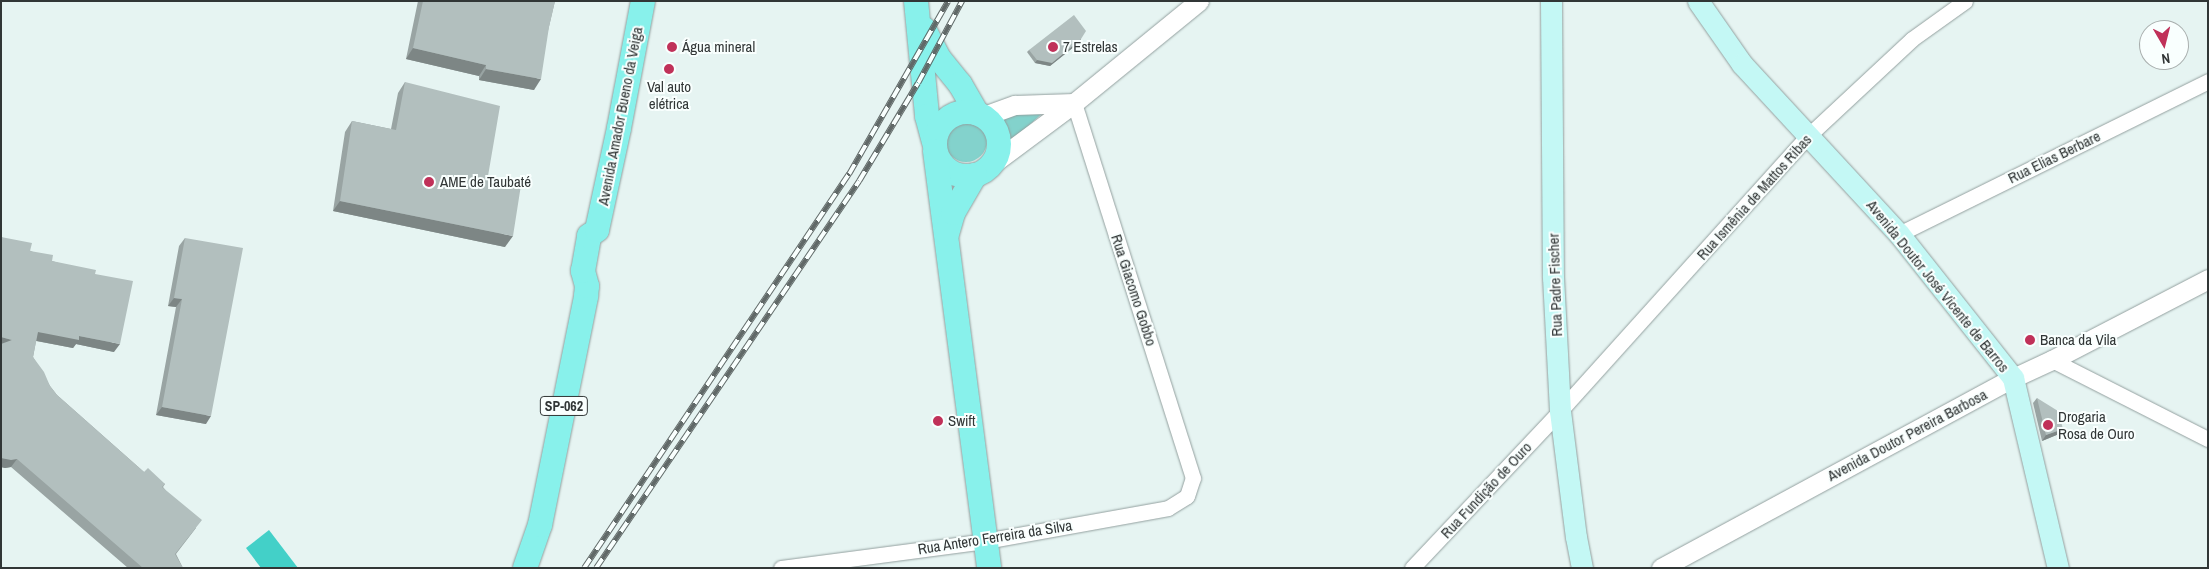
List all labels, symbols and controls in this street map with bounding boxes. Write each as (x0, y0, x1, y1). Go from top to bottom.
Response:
north arrow (2139, 20, 2189, 70)
street label: Avenida Amador Bueno da Veiga (594, 25, 646, 207)
place label: Água mineral (682, 38, 755, 56)
place label: 7 Estrelas (1063, 38, 1118, 56)
marker: Água mineral (666, 41, 678, 53)
marker: 7 Estrelas (1047, 41, 1059, 53)
text: N (2161, 49, 2171, 68)
marker: Val auto elétrica (663, 63, 675, 75)
place label: Val auto elétrica (647, 77, 691, 112)
street label: Rua Elias Berbare (2005, 127, 2103, 187)
street label: Rua Ismênia de Mattos Ribas (1693, 131, 1815, 263)
place label: AME de Taubaté (440, 173, 531, 191)
marker: AME de Taubaté (422, 175, 436, 189)
street label: Avenida Doutor José Vicente de Barros (1863, 196, 2013, 376)
street label: Rua Giacomo Gobbo (1107, 232, 1161, 348)
street label: Rua Padre Fischer (1544, 233, 1566, 337)
place label: Banca da Vila (2040, 331, 2116, 349)
marker: Banca da Vila (2024, 334, 2036, 346)
street label: Avenida Doutor Pereira Barbosa (1824, 385, 1990, 485)
road number: SP-062 (539, 394, 589, 418)
place label: Drogaria Rosa de Ouro (2058, 407, 2135, 442)
place label: Swift (948, 412, 975, 430)
marker: Swift (932, 415, 944, 427)
marker: Drogaria Rosa de Ouro (2042, 419, 2054, 431)
street label: Rua Fundição de Ouro (1437, 438, 1535, 542)
street label: Rua Antero Ferreira da Silva (916, 516, 1074, 558)

